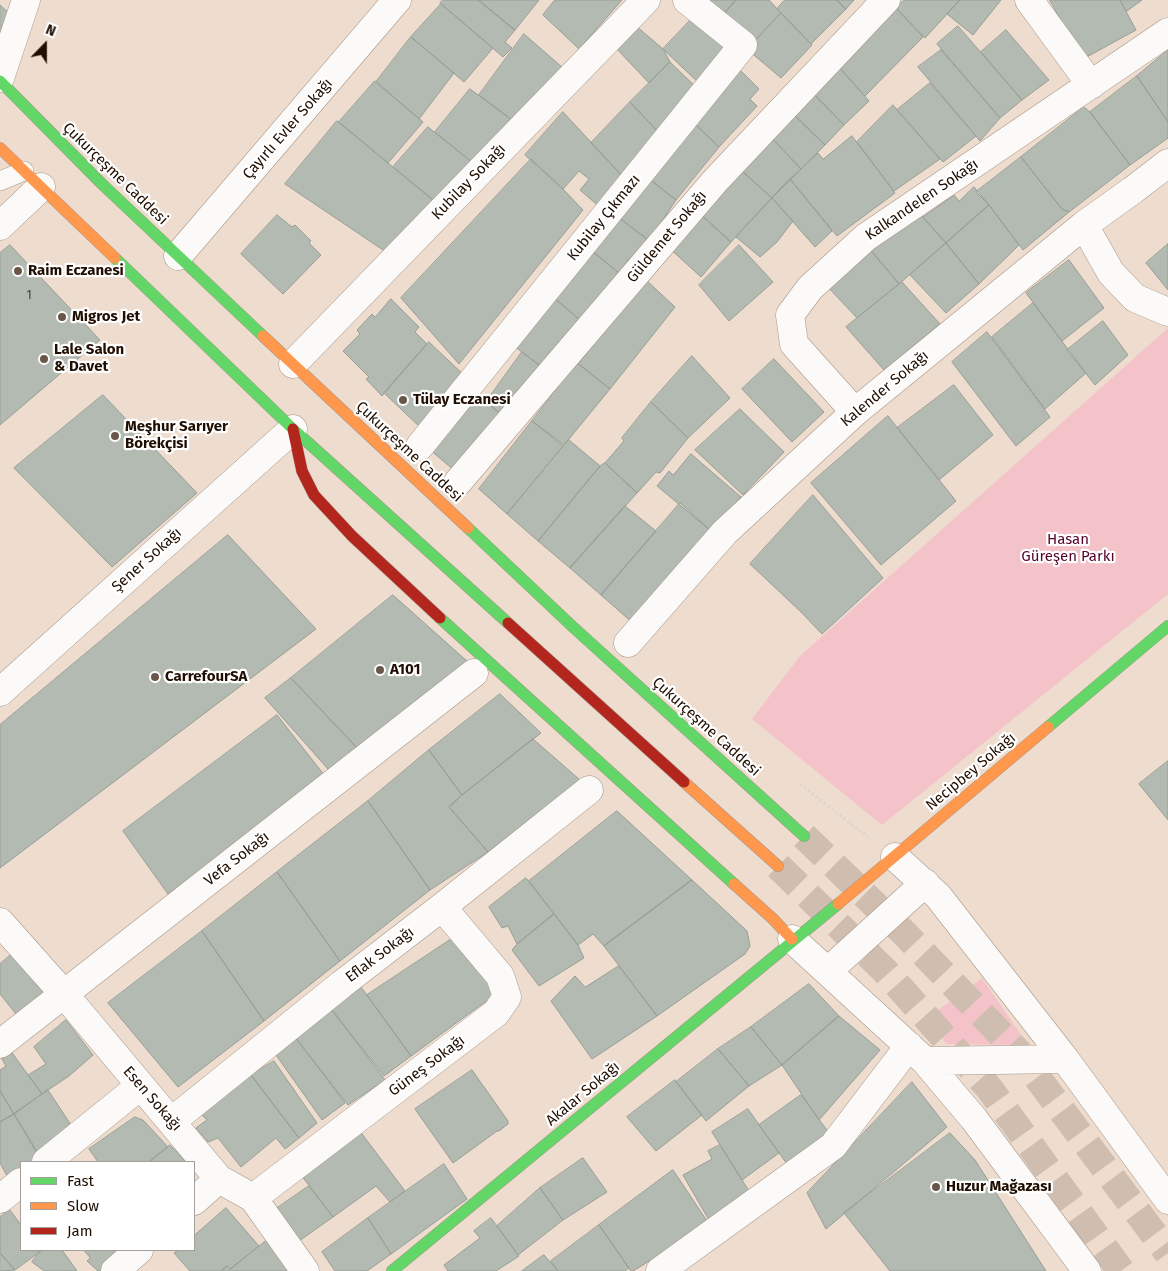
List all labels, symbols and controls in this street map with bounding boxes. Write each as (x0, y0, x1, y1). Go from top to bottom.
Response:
north arrow (20, 20, 70, 70)
text: N (43, 21, 58, 40)
street label: Çayırlı Evler Sokağı (239, 75, 337, 183)
street label: Çukurçeşme Caddesi (59, 119, 171, 229)
street label: Kubilay Sokağı (428, 140, 510, 224)
street label: Kalkandelen Sokağı (862, 156, 982, 244)
street label: Kubilay Çıkmazı (564, 171, 644, 265)
street label: Güldemet Sokağı (623, 187, 711, 287)
place label: Raim Eczanesi (28, 262, 124, 280)
marker: Raim Eczanesi (12, 265, 24, 277)
house number: 1 (26, 289, 32, 303)
place label: Migros Jet (72, 308, 140, 326)
marker: Migros Jet (56, 311, 68, 323)
place label: Lale Salon & Davet (54, 341, 124, 376)
street label: Kalender Sokağı (837, 347, 933, 431)
marker: Lale Salon & Davet (38, 353, 50, 365)
place label: Tülay Eczanesi (413, 391, 511, 409)
marker: Tülay Eczanesi (397, 394, 409, 406)
street label: Çukurçeşme Caddesi (352, 398, 466, 506)
place label: Meşhur Sarıyer Börekçisi (125, 418, 228, 453)
marker: Meşhur Sarıyer Börekçisi (109, 430, 121, 442)
street label: Şener Sokağı (108, 524, 186, 596)
park label: Hasan Güreşen Parkı (1021, 531, 1115, 566)
place label: A101 (390, 661, 420, 679)
marker: A101 (374, 664, 386, 676)
place label: CarrefourSA (165, 668, 247, 686)
marker: CarrefourSA (149, 671, 161, 683)
street label: Çukurçeşme Caddesi (648, 674, 764, 780)
street label: Necipbey Sokağı (922, 729, 1020, 815)
street label: Vefa Sokağı (201, 828, 273, 890)
street label: Eflak Sokağı (342, 924, 418, 986)
street label: Güneş Sokağı (385, 1032, 469, 1100)
street label: Akalar Sokağı (542, 1058, 624, 1130)
street label: Esen Sokağı (119, 1063, 185, 1135)
legend (20, 1161, 195, 1251)
text: Fast (67, 1172, 94, 1190)
place label: Huzur Mağazası (946, 1178, 1052, 1196)
marker: Huzur Mağazası (930, 1181, 942, 1193)
text: Slow (67, 1197, 99, 1215)
text: Jam (67, 1222, 93, 1240)

